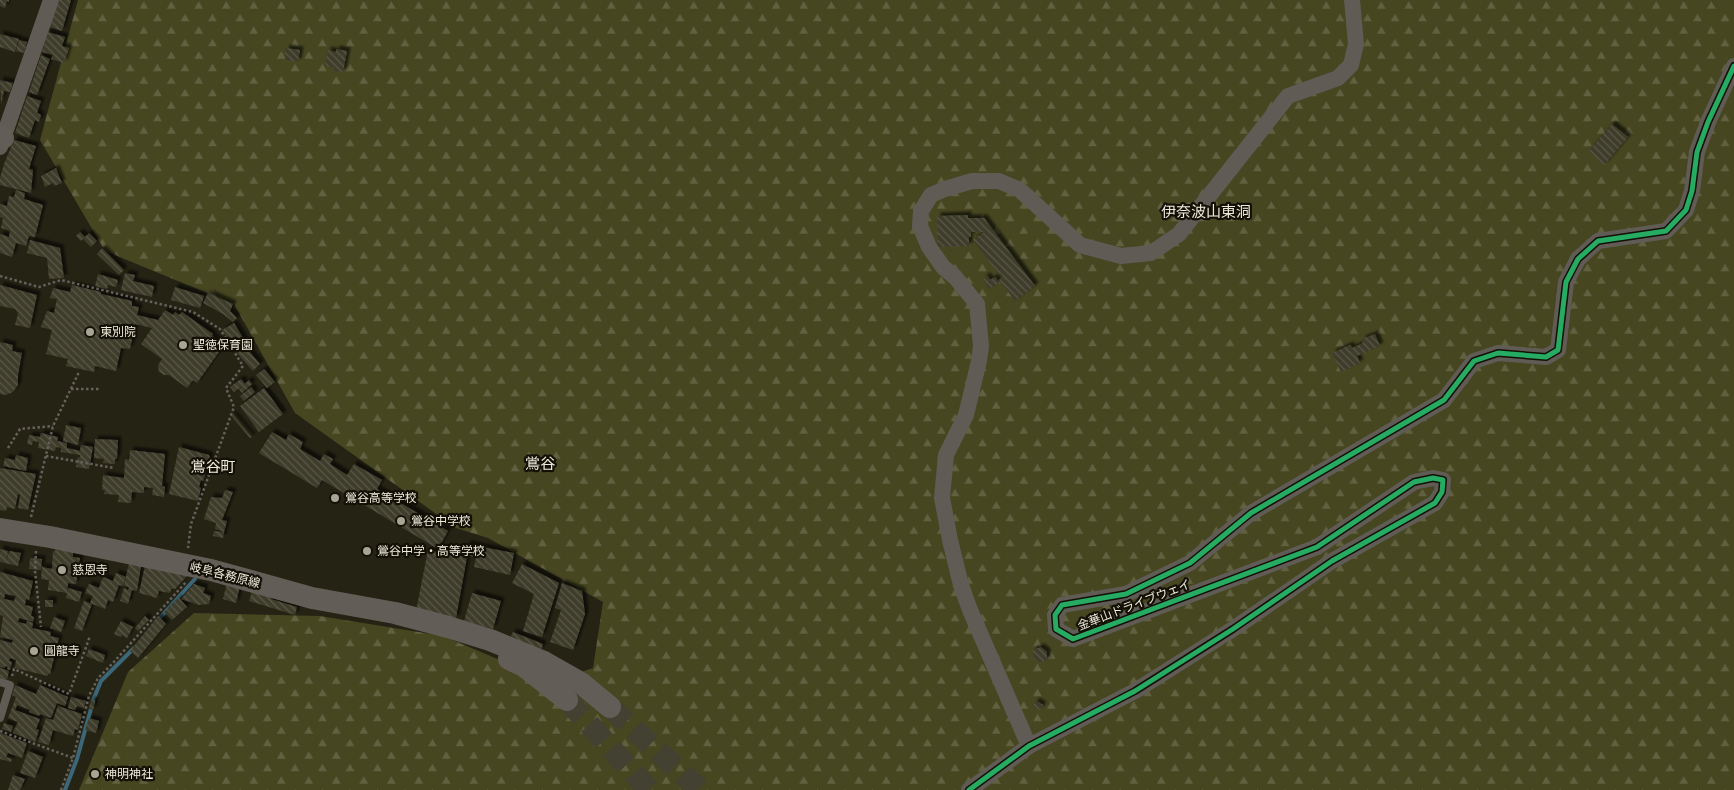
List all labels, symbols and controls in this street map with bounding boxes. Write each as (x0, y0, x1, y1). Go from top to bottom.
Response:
district label: 伊奈波山東洞 (1161, 203, 1251, 221)
place label: 東別院 (100, 325, 136, 339)
marker: 東別院 (84, 326, 96, 338)
place label: 聖徳保育園 (193, 338, 253, 352)
marker: 聖徳保育園 (177, 339, 189, 351)
district label: 鴬谷 (525, 455, 555, 473)
district label: 鴬谷町 (190, 458, 236, 476)
place label: 鶯谷高等学校 (345, 491, 417, 505)
marker: 鶯谷高等学校 (329, 492, 341, 504)
place label: 鶯谷中学校 (411, 514, 471, 528)
marker: 鶯谷中学校 (395, 515, 407, 527)
place label: 鶯谷中学・高等学校 (377, 544, 485, 558)
marker: 鶯谷中学・高等学校 (361, 545, 373, 557)
street label: 岐阜各務原線 (188, 559, 262, 591)
place label: 慈恩寺 (72, 563, 108, 577)
marker: 慈恩寺 (56, 564, 68, 576)
street label: 金華山ドライブウェイ (1075, 577, 1193, 633)
place label: 圓龍寺 (44, 644, 80, 658)
marker: 圓龍寺 (28, 645, 40, 657)
place label: 神明神社 (105, 767, 153, 781)
marker: 神明神社 (89, 768, 101, 780)

